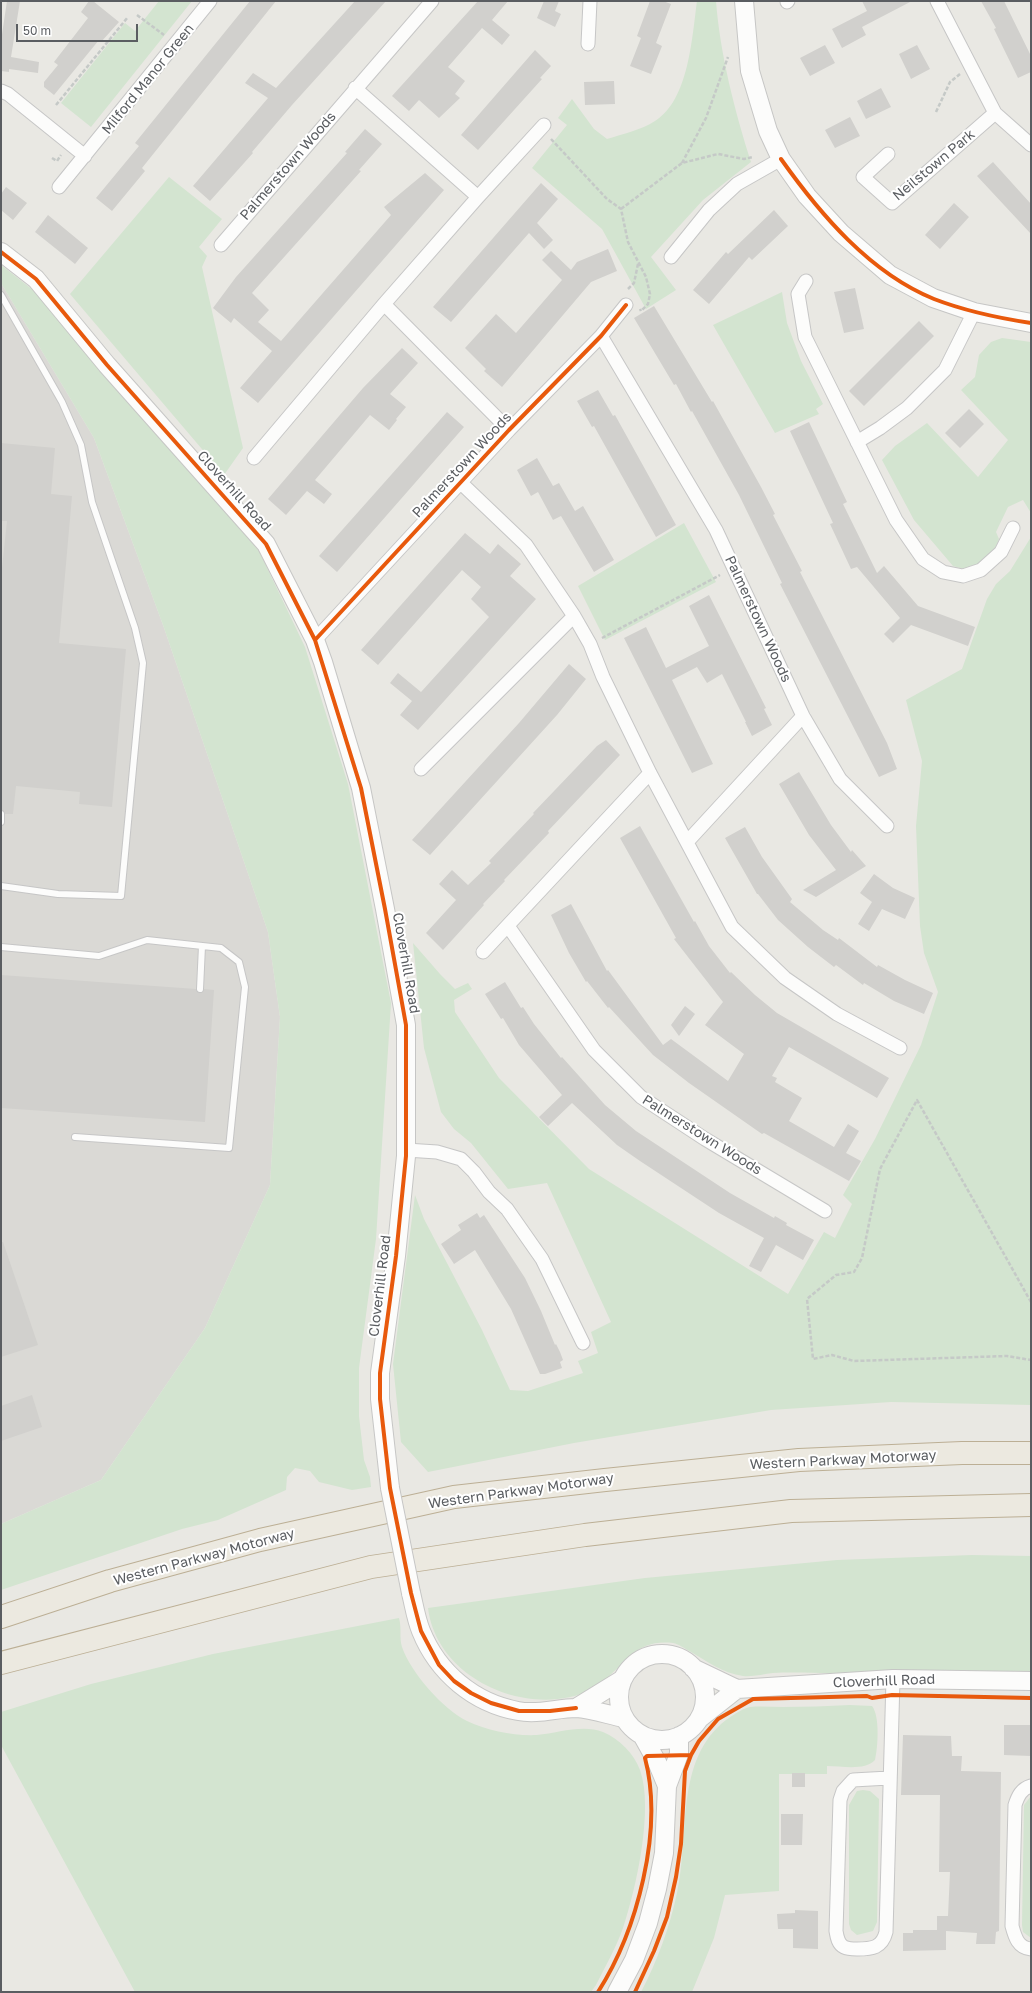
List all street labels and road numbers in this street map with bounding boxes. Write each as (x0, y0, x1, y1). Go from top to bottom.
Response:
street label: Milford Manor Green (98, 21, 198, 137)
street label: Palmerstown Woods (236, 108, 340, 224)
street label: Neilstown Park (890, 126, 978, 204)
street label: Palmerstown Woods (409, 409, 515, 521)
street label: Cloverhill Road (194, 447, 274, 535)
street label: Palmerstown Woods (721, 553, 795, 685)
street label: Cloverhill Road (389, 911, 423, 1015)
street label: Palmerstown Woods (639, 1091, 765, 1179)
street label: Cloverhill Road (365, 1234, 395, 1338)
street label: Western Parkway Motorway (749, 1447, 937, 1473)
street label: Western Parkway Motorway (427, 1470, 615, 1512)
street label: Western Parkway Motorway (112, 1525, 296, 1589)
street label: Cloverhill Road (833, 1671, 935, 1691)

